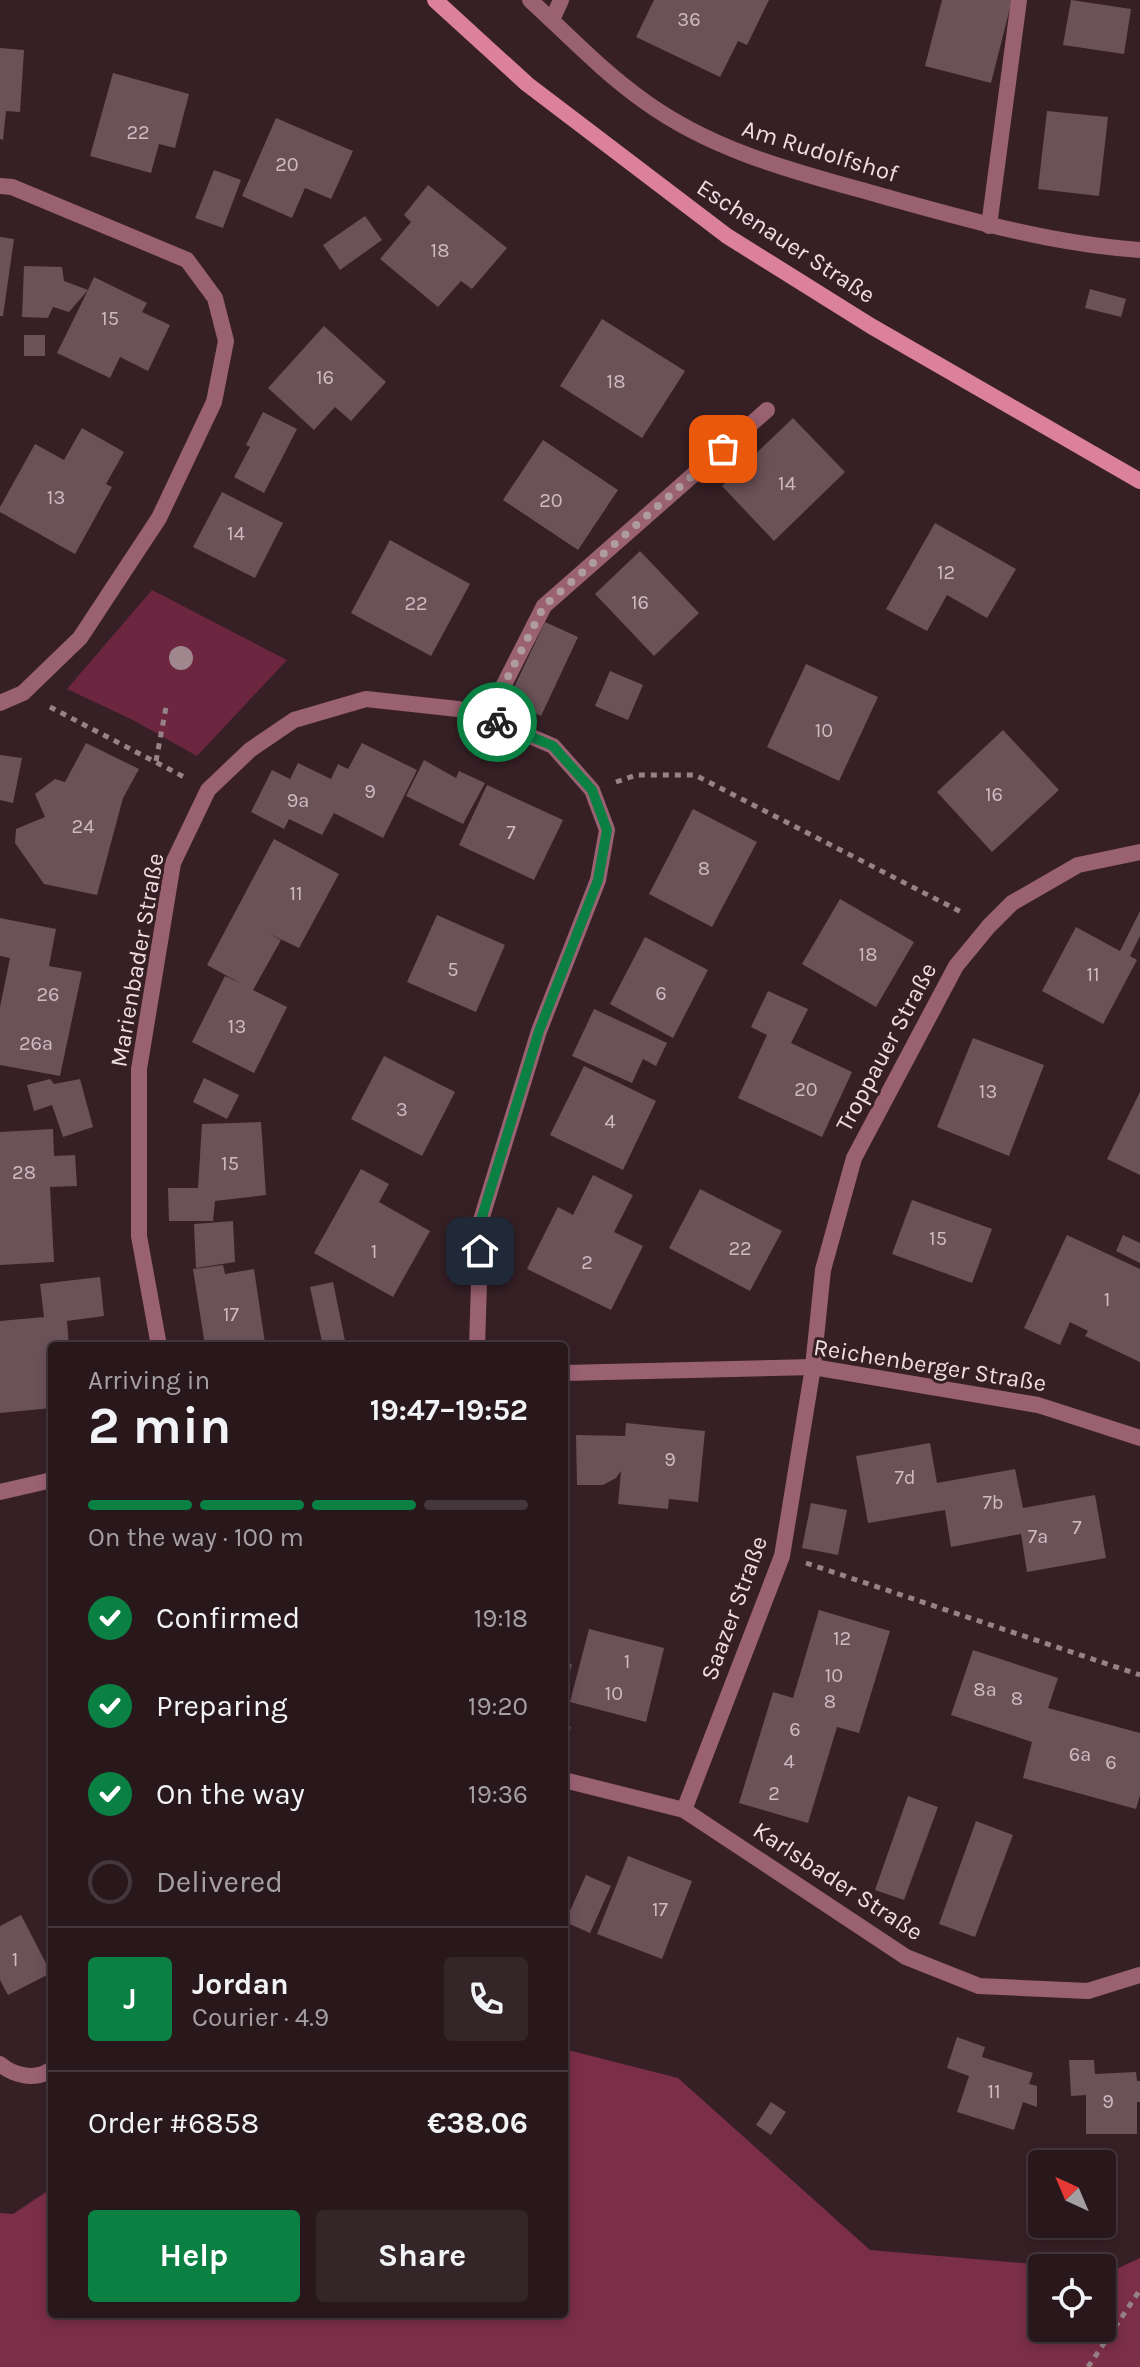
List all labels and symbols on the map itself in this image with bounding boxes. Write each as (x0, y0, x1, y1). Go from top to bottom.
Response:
house number: 36 (677, 8, 701, 31)
street label: Am Rudolfshof (739, 114, 902, 188)
house number: 22 (126, 121, 150, 144)
house number: 20 (275, 153, 299, 176)
street label: Eschenauer Straße (692, 173, 880, 309)
house number: 18 (431, 239, 449, 262)
house number: 15 (101, 307, 119, 330)
house number: 16 (316, 366, 334, 389)
house number: 18 (607, 370, 625, 393)
pin (689, 415, 757, 483)
house number: 14 (778, 472, 796, 495)
house number: 13 (47, 486, 65, 509)
house number: 20 (539, 489, 563, 512)
house number: 14 (227, 522, 245, 545)
house number: 12 (937, 561, 955, 584)
house number: 16 (631, 591, 649, 614)
house number: 22 (404, 592, 428, 615)
courier (457, 682, 537, 762)
house number: 10 (815, 719, 833, 742)
house number: 9 (364, 780, 376, 803)
house number: 16 (985, 783, 1003, 806)
house number: 9a (287, 789, 309, 812)
house number: 24 (72, 815, 94, 838)
house number: 7 (506, 821, 516, 844)
street label: Marienbader Straße (104, 851, 170, 1069)
house number: 8 (698, 857, 710, 880)
house number: 11 (289, 882, 303, 905)
house number: 18 (859, 943, 877, 966)
house number: 5 (447, 958, 459, 981)
street label: Troppauer Straße (830, 958, 942, 1136)
house number: 11 (1086, 963, 1100, 986)
house number: 6 (655, 982, 667, 1005)
house number: 26 (36, 983, 60, 1006)
house number: 13 (228, 1015, 246, 1038)
house number: 26a (19, 1032, 53, 1055)
house number: 20 (794, 1078, 818, 1101)
house number: 13 (979, 1080, 997, 1103)
house number: 3 (396, 1098, 408, 1121)
house number: 4 (604, 1110, 616, 1133)
house number: 15 (221, 1152, 239, 1175)
house number: 28 (12, 1161, 36, 1184)
pin (446, 1217, 514, 1285)
house number: 15 (929, 1227, 947, 1250)
house number: 22 (728, 1237, 752, 1260)
house number: 1 (371, 1240, 377, 1263)
house number: 2 (581, 1251, 593, 1274)
house number: 1 (1104, 1288, 1110, 1311)
house number: 17 (223, 1303, 240, 1326)
street label: Reichenberger Straße (812, 1333, 1048, 1397)
house number: 9 (664, 1448, 676, 1471)
house number: 7d (894, 1466, 916, 1489)
house number: 7b (982, 1491, 1004, 1514)
house number: 7 (1072, 1516, 1082, 1539)
house number: 7a (1028, 1525, 1048, 1548)
street label: Saazer Straße (695, 1532, 773, 1684)
house number: 12 (833, 1627, 851, 1650)
house number: 1 (624, 1650, 630, 1673)
house number: 10 (825, 1664, 843, 1687)
house number: 8a (973, 1678, 997, 1701)
house number: 10 (605, 1682, 623, 1705)
house number: 8 (1011, 1687, 1023, 1710)
house number: 8 (824, 1690, 836, 1713)
house number: 6 (789, 1718, 801, 1741)
house number: 6a (1069, 1743, 1091, 1766)
house number: 4 (783, 1750, 795, 1773)
house number: 6 (1105, 1751, 1117, 1774)
house number: 2 (768, 1782, 780, 1805)
street label: Karlsbader Straße (748, 1816, 928, 1946)
house number: 17 (652, 1898, 669, 1921)
house number: 1 (12, 1948, 18, 1971)
house number: 11 (987, 2080, 1001, 2103)
house number: 9 (1102, 2090, 1114, 2113)
north arrow (1028, 2150, 1116, 2238)

